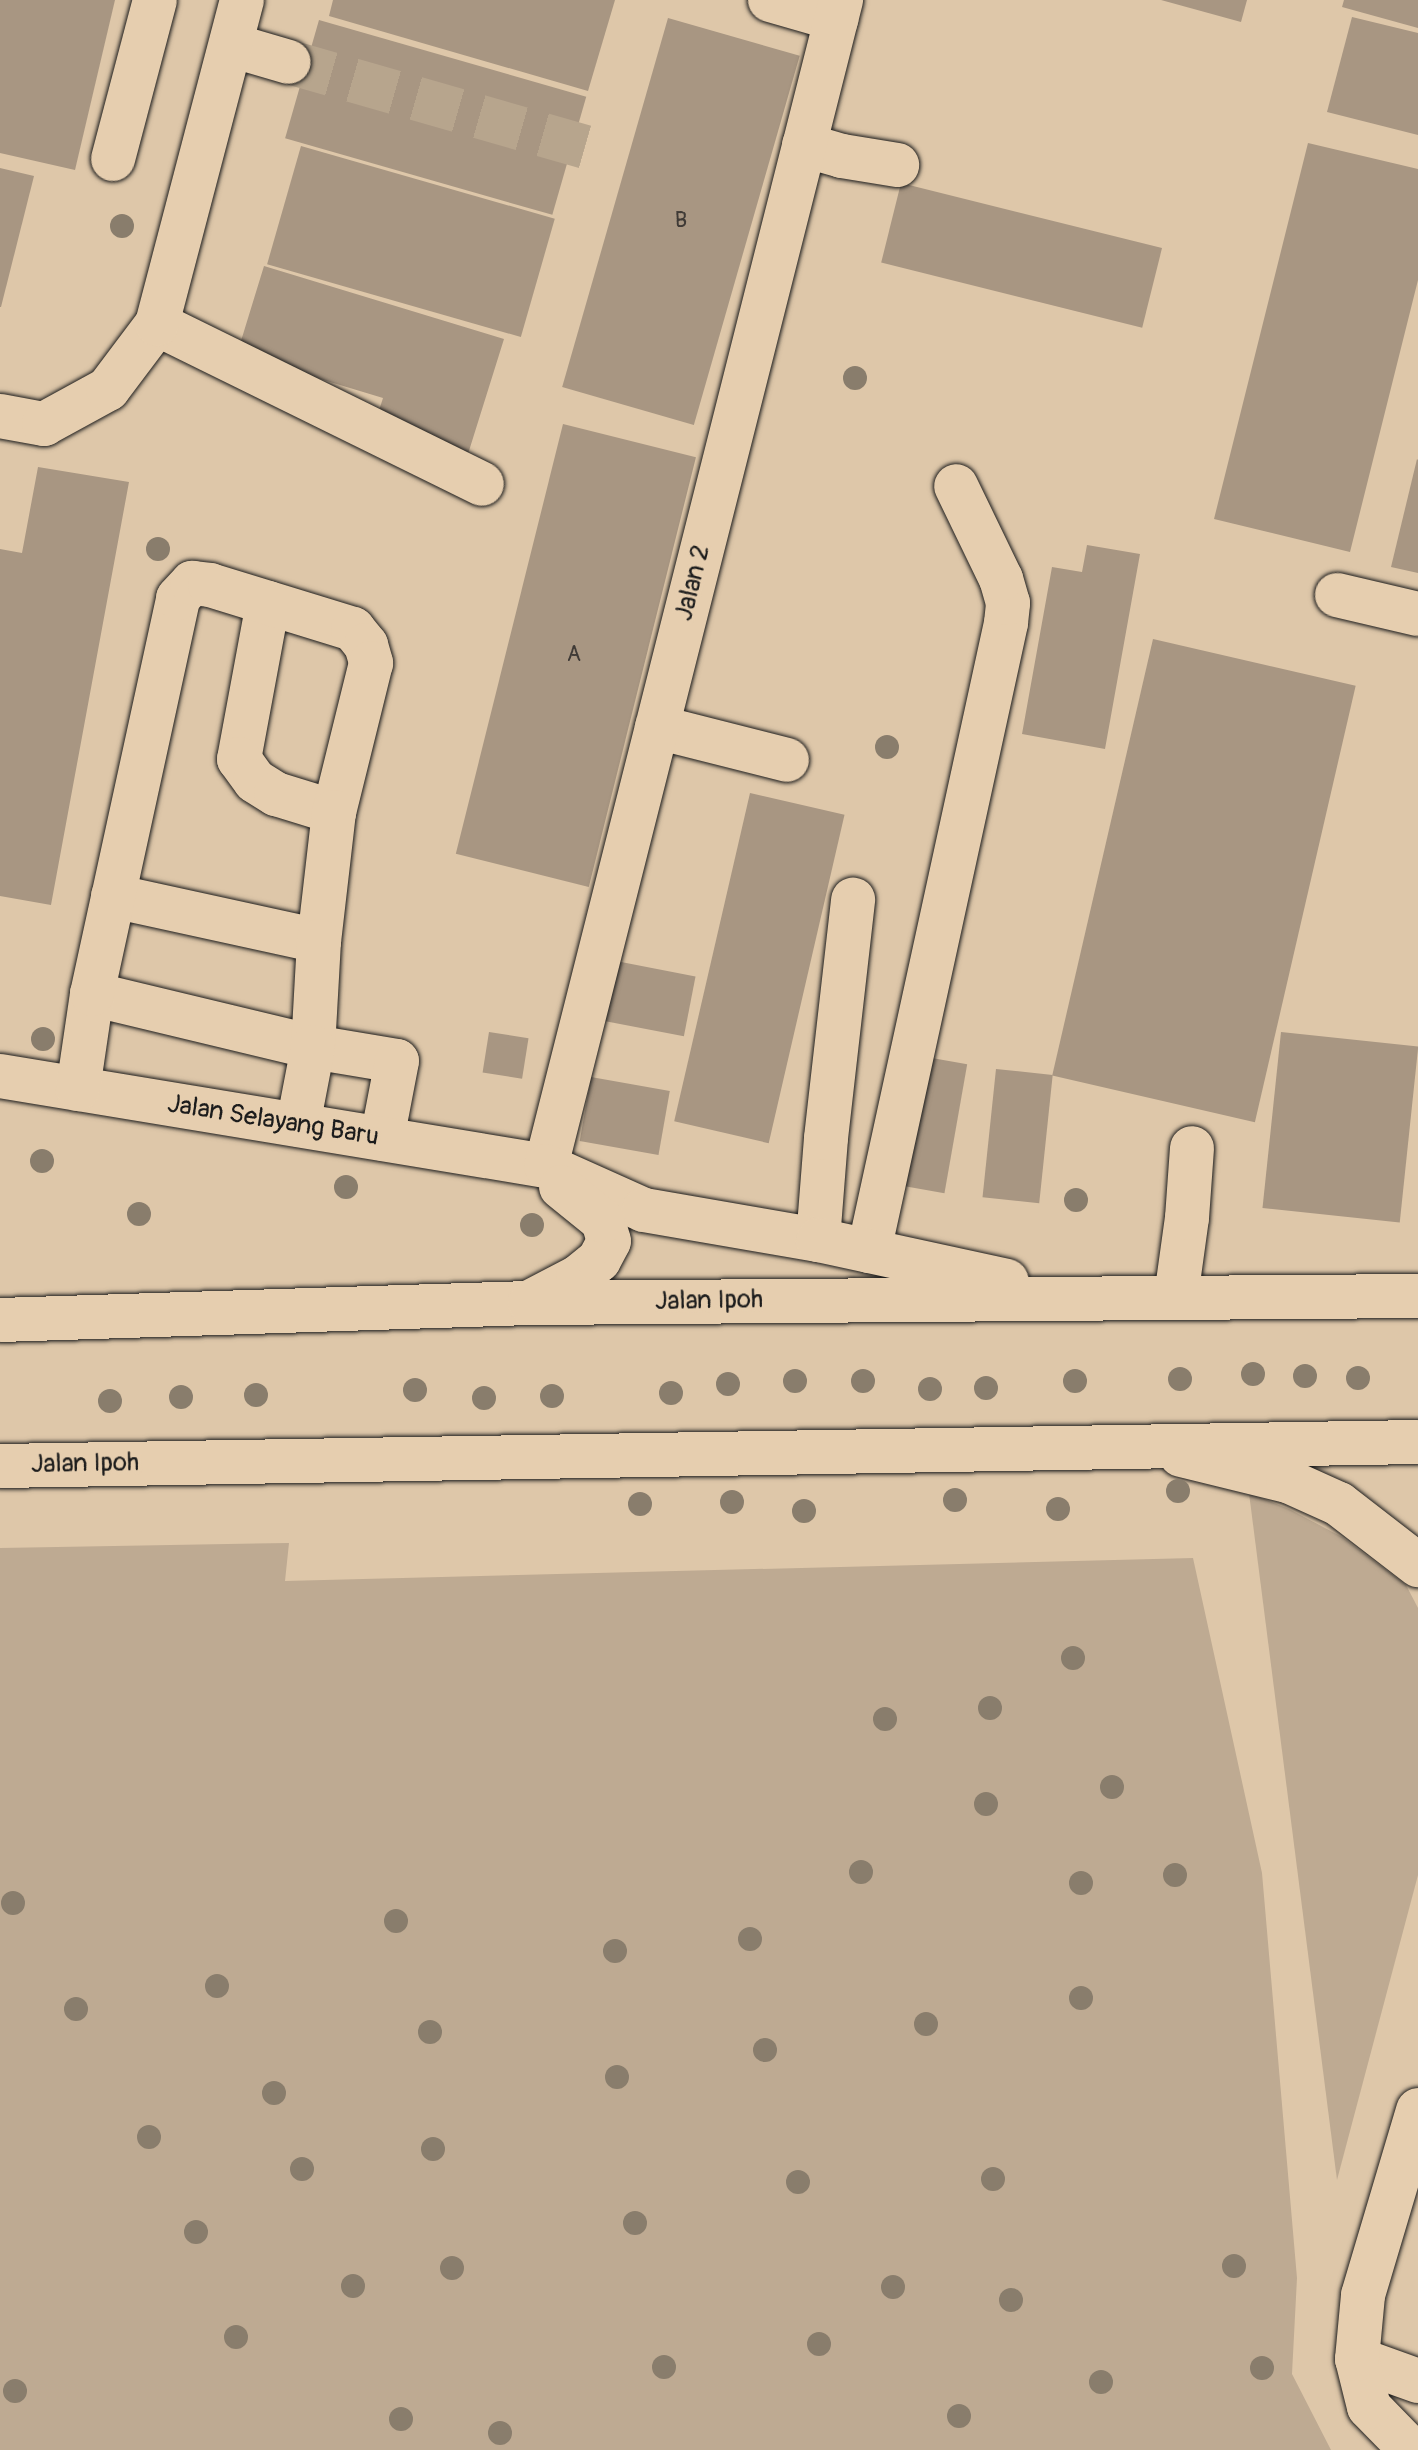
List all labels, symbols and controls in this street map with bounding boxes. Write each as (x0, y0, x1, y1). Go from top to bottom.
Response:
house number: B (675, 208, 687, 234)
street label: Jalan 2 (669, 542, 717, 624)
house number: A (567, 642, 581, 668)
street label: Jalan Selayang Baru (165, 1089, 381, 1153)
street label: Jalan Ipoh (655, 1284, 763, 1318)
street label: Jalan Ipoh (31, 1447, 139, 1481)

